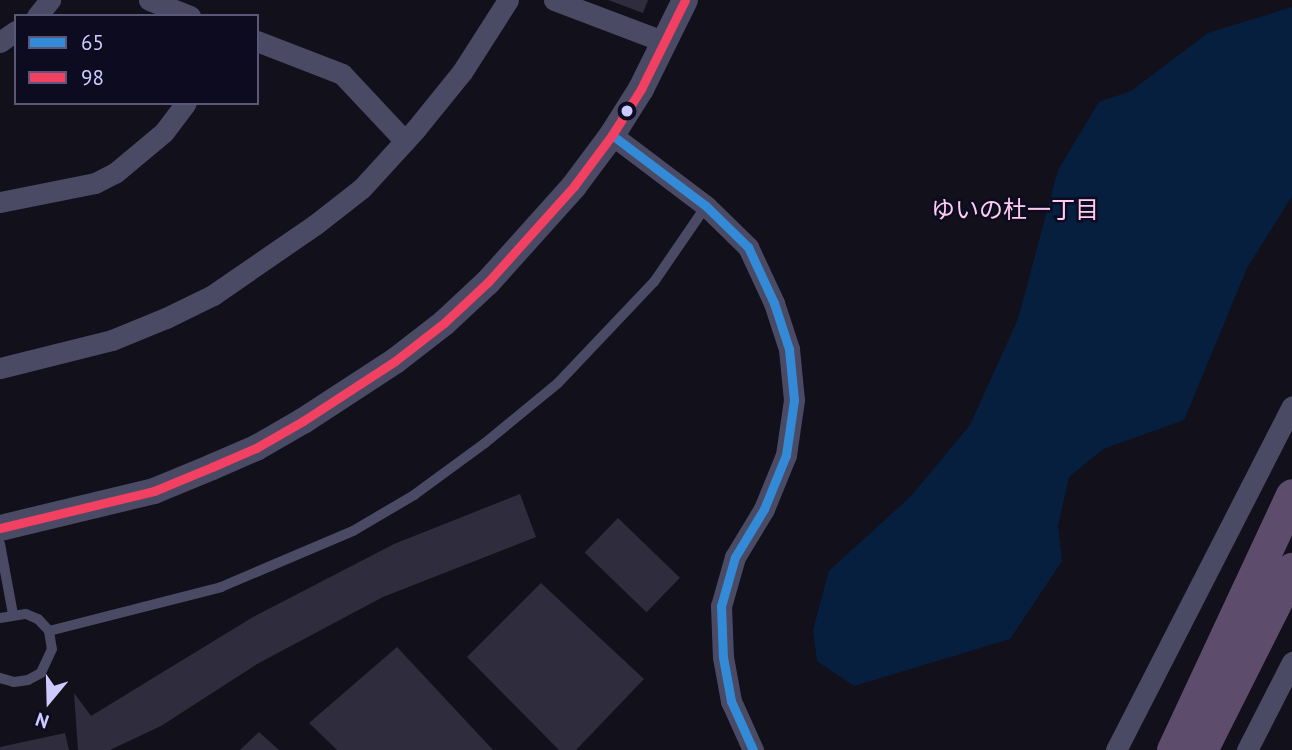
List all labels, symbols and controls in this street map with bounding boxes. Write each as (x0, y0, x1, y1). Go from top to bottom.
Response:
legend (14, 14, 259, 105)
text: 65 (81, 29, 104, 56)
text: 98 (81, 64, 104, 91)
unlabelled marker (620, 104, 634, 118)
district label: ゆいの杜一丁目 (931, 196, 1099, 224)
north arrow (14, 666, 84, 736)
text: N (32, 707, 52, 734)

